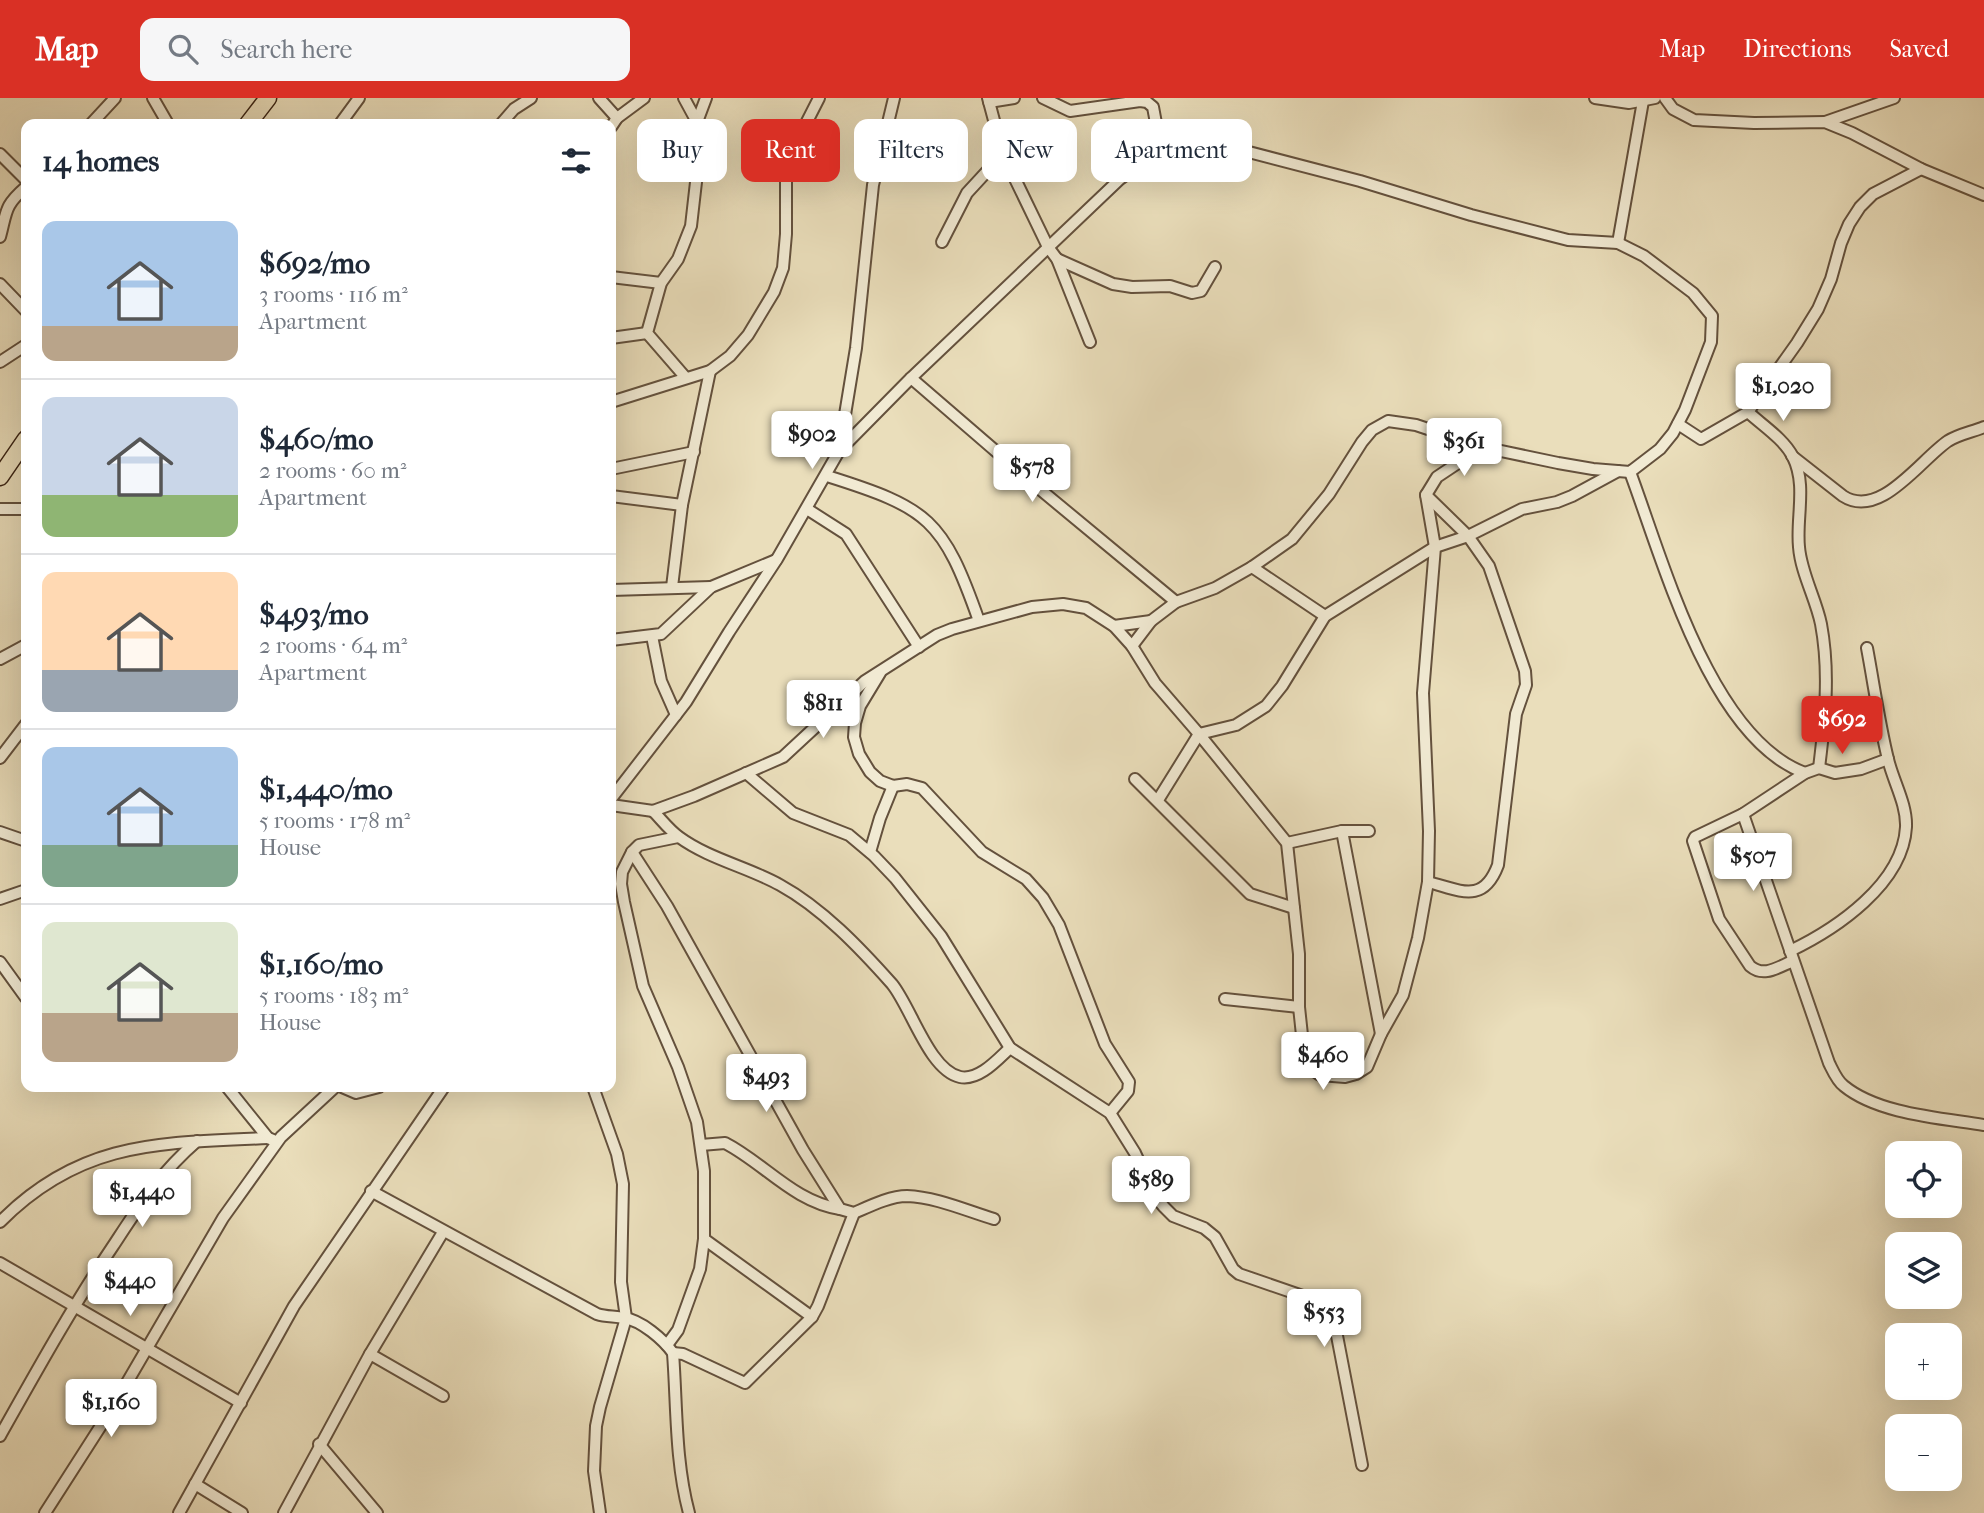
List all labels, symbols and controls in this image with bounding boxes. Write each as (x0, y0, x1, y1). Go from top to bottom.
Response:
search box (140, 18, 630, 81)
text: Map (35, 30, 98, 69)
icon: search (164, 30, 202, 68)
text: Search here (220, 34, 352, 65)
text: Map (1659, 35, 1705, 63)
text: Directions (1743, 35, 1851, 63)
text: Saved (1889, 35, 1949, 63)
chip: Buy (637, 119, 727, 182)
chip: Rent (741, 119, 840, 182)
chip: Filters (854, 119, 968, 182)
chip: New (982, 119, 1077, 182)
chip: Apartment (1091, 119, 1252, 182)
icon: filters (557, 142, 595, 180)
text: 14 homes (42, 144, 159, 179)
text: $692/mo (259, 246, 370, 281)
icon: home (98, 249, 182, 333)
text: 3 rooms · 116 m² (259, 281, 408, 308)
text: Apartment (259, 308, 367, 335)
pin: $1,020 (1726, 364, 1840, 423)
text: $1,020 (1752, 372, 1814, 399)
pin: $902 (771, 412, 853, 471)
pin: $361 (1423, 418, 1505, 478)
text: $902 (787, 420, 837, 447)
text: $460/mo (259, 422, 373, 457)
icon: home (98, 425, 182, 509)
text: $361 (1443, 427, 1485, 454)
pin: $578 (991, 444, 1073, 504)
text: $578 (1009, 453, 1055, 480)
text: 2 rooms · 60 m² (259, 457, 406, 484)
text: Apartment (259, 484, 367, 511)
text: $493/mo (259, 597, 369, 632)
icon: home (98, 600, 182, 684)
text: 2 rooms · 64 m² (259, 632, 407, 659)
text: Apartment (259, 659, 367, 686)
pin: $811 (782, 680, 864, 740)
text: $811 (803, 689, 843, 716)
pin: $692 (1801, 696, 1883, 756)
text: $692 (1818, 705, 1867, 732)
text: $1,440/mo (259, 772, 393, 807)
icon: home (98, 775, 182, 859)
text: 5 rooms · 178 m² (259, 807, 410, 834)
text: House (259, 834, 321, 861)
pin: $507 (1712, 834, 1794, 893)
text: $507 (1730, 842, 1776, 869)
text: $1,160/mo (259, 947, 383, 982)
icon: home (98, 950, 182, 1034)
text: 5 rooms · 183 m² (259, 982, 409, 1009)
text: House (259, 1009, 321, 1036)
pin: $460 (1282, 1032, 1364, 1092)
text: $460 (1297, 1041, 1349, 1068)
pin: $493 (725, 1054, 807, 1114)
text: $493 (742, 1063, 790, 1090)
map controls (1885, 1141, 1962, 1491)
button: locate (1885, 1141, 1962, 1218)
pin: $589 (1110, 1156, 1192, 1216)
text: $589 (1128, 1165, 1174, 1192)
pin: $1,440 (85, 1170, 199, 1229)
text: $1,440 (109, 1178, 175, 1205)
button: layers (1885, 1232, 1962, 1309)
pin: $440 (89, 1258, 171, 1318)
text: $440 (104, 1267, 156, 1294)
pin: $553 (1283, 1290, 1365, 1349)
text: $553 (1303, 1298, 1345, 1325)
button: + (1885, 1323, 1962, 1400)
pin: $1,160 (54, 1380, 168, 1439)
text: $1,160 (82, 1388, 140, 1415)
button: − (1885, 1414, 1962, 1491)

